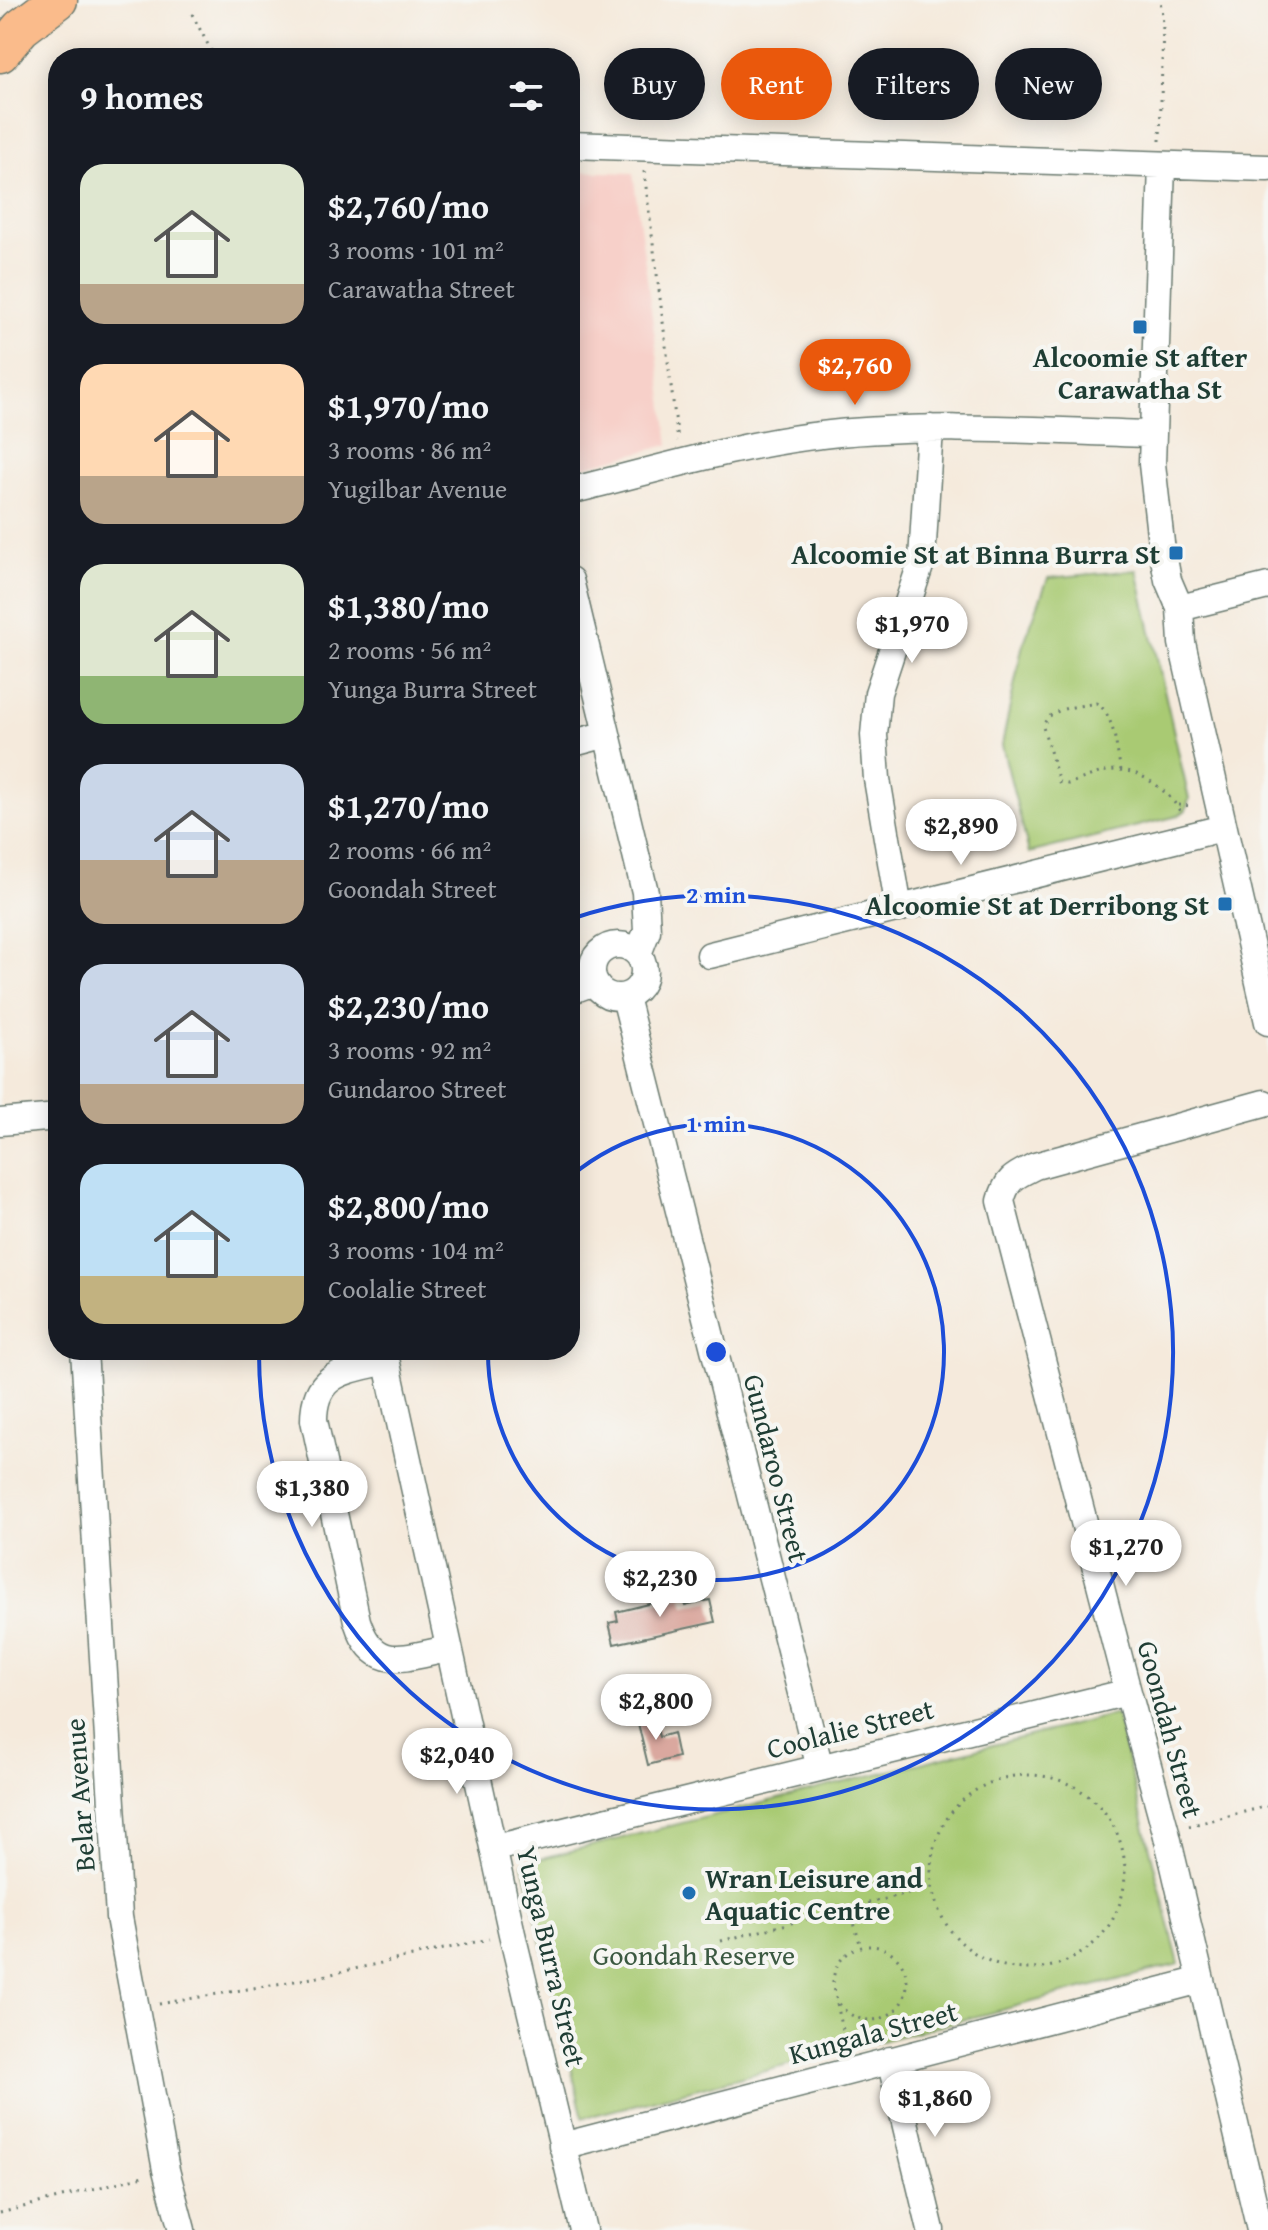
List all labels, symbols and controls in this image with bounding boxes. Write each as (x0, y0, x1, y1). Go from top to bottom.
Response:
chip: Buy (604, 48, 705, 120)
chip: Rent (721, 48, 832, 120)
chip: Filters (848, 48, 979, 120)
chip: New (995, 48, 1102, 120)
text: 9 homes (80, 72, 204, 121)
icon: filters (504, 74, 548, 118)
text: $2,760/mo (328, 181, 489, 230)
icon: home (144, 196, 240, 292)
text: 3 rooms · 101 m² (328, 230, 504, 269)
text: Carawatha Street (328, 269, 515, 308)
marker: Alcoomie St after Carawatha St (1131, 318, 1149, 336)
place label: Alcoomie St after Carawatha St (1033, 336, 1247, 409)
pin: $2,760 (790, 339, 920, 407)
text: $2,760 (818, 345, 892, 384)
text: $1,970/mo (328, 381, 489, 430)
icon: home (144, 396, 240, 492)
text: 3 rooms · 86 m² (328, 430, 491, 469)
text: Yugilbar Avenue (328, 469, 507, 508)
place label: Alcoomie St at Binna Burra St (791, 533, 1160, 574)
marker: Alcoomie St at Binna Burra St (1167, 544, 1185, 562)
text: $1,380/mo (328, 581, 489, 630)
icon: home (144, 596, 240, 692)
pin: $1,970 (847, 597, 977, 665)
text: $1,970 (875, 603, 949, 642)
text: 2 rooms · 56 m² (328, 630, 491, 669)
text: Yunga Burra Street (328, 669, 537, 708)
text: $1,270/mo (328, 781, 489, 830)
icon: home (144, 796, 240, 892)
pin: $2,890 (896, 799, 1026, 867)
text: $2,890 (924, 805, 998, 844)
text: 2 rooms · 66 m² (328, 830, 491, 869)
text: Goondah Street (328, 869, 497, 908)
text: 2 min (686, 877, 746, 912)
place label: Alcoomie St at Derribong St (865, 884, 1209, 925)
marker: Alcoomie St at Derribong St (1216, 895, 1234, 913)
text: $2,230/mo (328, 981, 489, 1030)
icon: home (144, 996, 240, 1092)
text: 3 rooms · 92 m² (328, 1030, 491, 1069)
text: Gundaroo Street (328, 1069, 507, 1108)
text: 1 min (686, 1106, 746, 1141)
text: $2,800/mo (328, 1181, 489, 1230)
icon: home (144, 1196, 240, 1292)
text: 3 rooms · 104 m² (328, 1230, 504, 1269)
text: Coolalie Street (328, 1269, 487, 1308)
centre of rings (702, 1338, 730, 1366)
street label: Gundaroo Street (734, 1370, 820, 1566)
pin: $1,380 (247, 1461, 377, 1529)
text: $1,380 (275, 1467, 349, 1506)
pin: $1,270 (1061, 1520, 1191, 1588)
text: $1,270 (1089, 1526, 1163, 1565)
pin: $2,230 (595, 1551, 725, 1619)
text: $2,230 (623, 1557, 697, 1596)
street label: Goondah Street (1128, 1636, 1214, 1822)
pin: $2,800 (591, 1674, 721, 1742)
text: $2,800 (619, 1680, 693, 1719)
street label: Coolalie Street (762, 1687, 938, 1769)
street label: Belar Avenue (53, 1717, 105, 1873)
pin: $2,040 (392, 1728, 522, 1796)
text: $2,040 (420, 1734, 494, 1773)
street label: Yunga Burra Street (507, 1842, 597, 2070)
place label: Wran Leisure and Aquatic Centre (705, 1857, 924, 1930)
marker: Wran Leisure and Aquatic Centre (680, 1884, 698, 1902)
park label: Goondah Reserve (593, 1934, 795, 1975)
street label: Kungala Street (784, 1990, 962, 2074)
pin: $1,860 (870, 2071, 1000, 2139)
text: $1,860 (898, 2077, 972, 2116)

